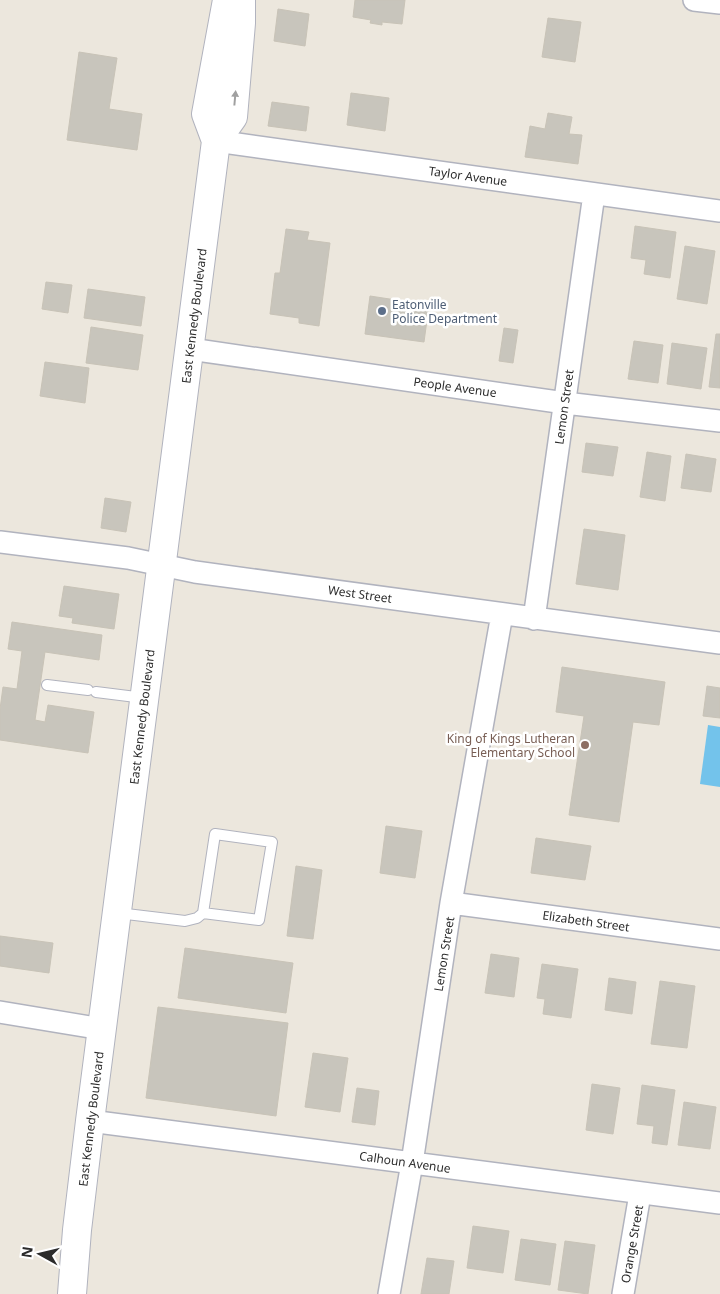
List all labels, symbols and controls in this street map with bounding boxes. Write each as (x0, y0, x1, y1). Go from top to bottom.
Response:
one-way arrow (231, 89, 239, 105)
street label: Taylor Avenue (428, 162, 509, 190)
street label: East Kennedy Boulevard (177, 247, 211, 385)
place label: Eatonville Police Department (392, 296, 498, 327)
marker: Eatonville Police Department (376, 305, 388, 317)
street label: Lemon Street (550, 368, 578, 446)
street label: People Avenue (412, 373, 498, 401)
street label: West Street (327, 581, 394, 607)
street label: East Kennedy Boulevard (125, 648, 159, 786)
place label: King of Kings Lutheran Elementary School (447, 730, 575, 761)
marker: King of Kings Lutheran Elementary School (579, 739, 591, 751)
street label: Elizabeth Street (541, 906, 631, 936)
street label: Lemon Street (430, 915, 458, 993)
street label: East Kennedy Boulevard (74, 1050, 108, 1188)
street label: Calhoun Avenue (358, 1147, 452, 1177)
street label: Orange Street (617, 1203, 647, 1284)
north arrow (15, 1229, 65, 1279)
text: N (16, 1245, 37, 1259)

